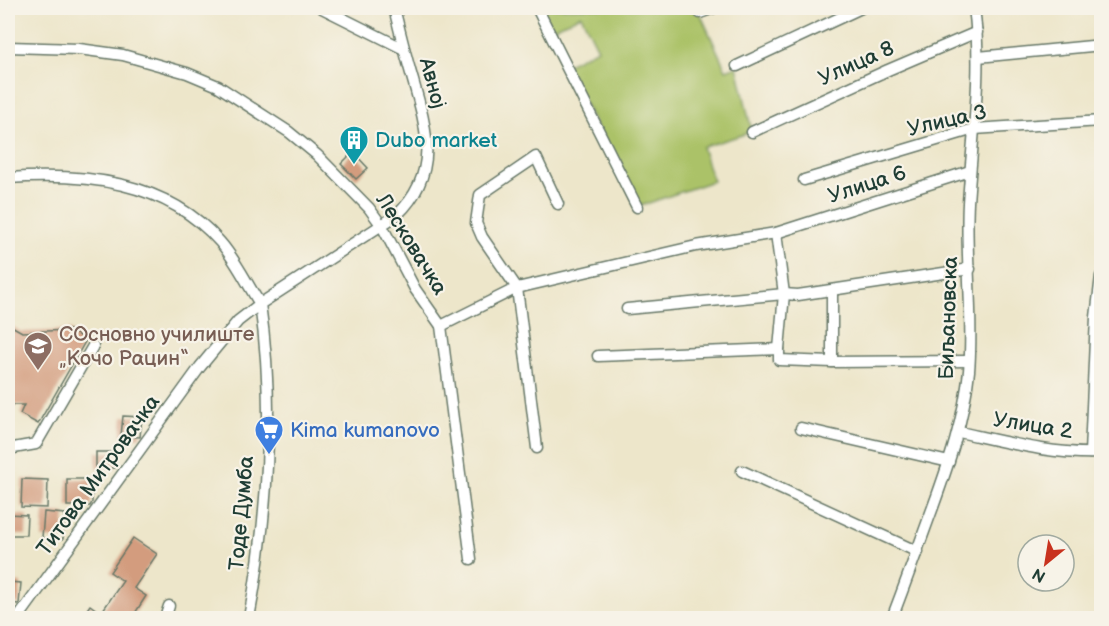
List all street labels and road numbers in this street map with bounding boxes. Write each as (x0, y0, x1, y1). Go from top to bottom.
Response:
street label: Улица 8 (815, 36, 898, 91)
street label: Авној (414, 54, 451, 111)
street label: Улица 3 (905, 99, 989, 142)
street label: Улица 6 (825, 160, 910, 209)
street label: Лесковачка (370, 188, 453, 300)
street label: Биљановска (934, 255, 963, 380)
street label: Титова Митровачка (32, 390, 165, 561)
street label: Улица 2 (991, 407, 1075, 444)
street label: Тоде Думба (224, 454, 259, 571)

